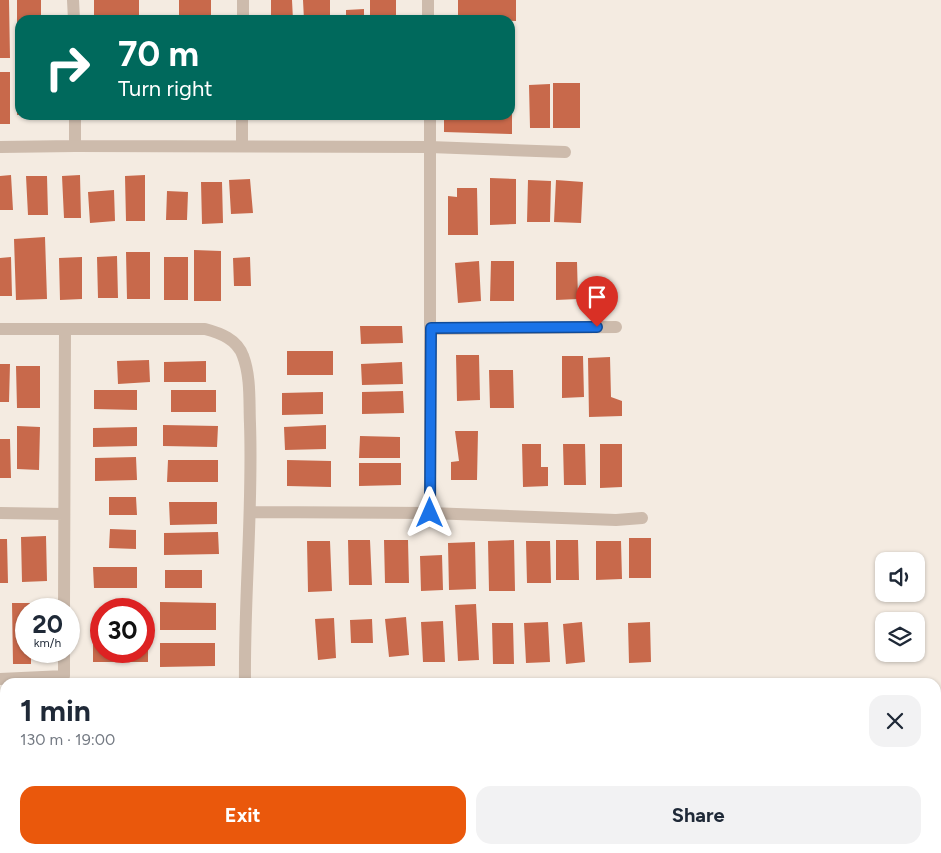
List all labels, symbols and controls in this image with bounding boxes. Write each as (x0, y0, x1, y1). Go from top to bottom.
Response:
text: 70 m (118, 33, 199, 75)
icon: right (35, 35, 100, 100)
text: Turn right (118, 75, 213, 102)
pin (576, 276, 618, 327)
icon: arrive (583, 283, 611, 311)
position arrow (403, 486, 455, 538)
map controls (875, 552, 925, 662)
button: sound (875, 552, 925, 602)
speed limit sign: 30 (90, 598, 155, 663)
text: 20 (32, 609, 63, 639)
button: layers (875, 612, 925, 662)
text: km/h (34, 636, 61, 650)
text: 1 min (20, 692, 91, 729)
button: close (869, 695, 921, 747)
text: 130 m · 19:00 (20, 730, 115, 749)
button: Exit (20, 786, 466, 844)
button: Share (476, 786, 921, 844)

